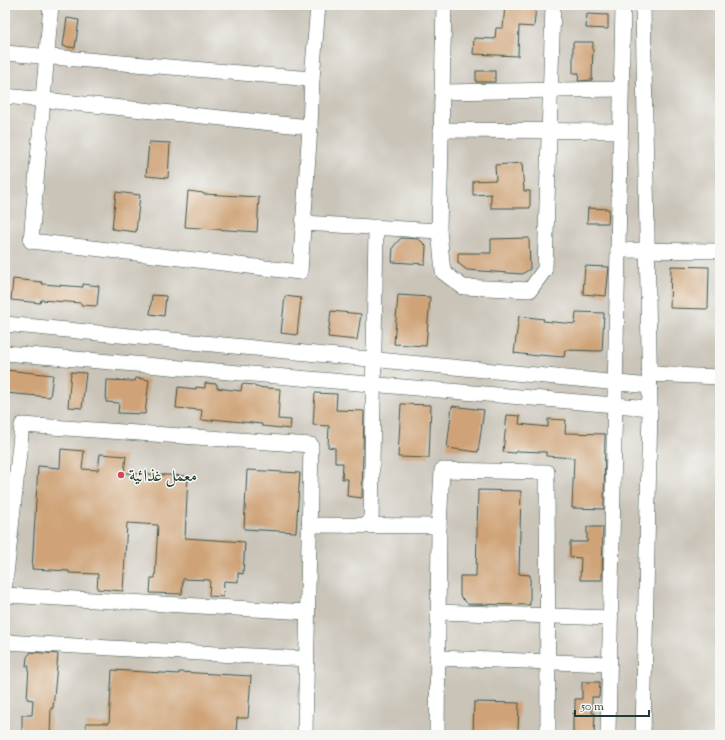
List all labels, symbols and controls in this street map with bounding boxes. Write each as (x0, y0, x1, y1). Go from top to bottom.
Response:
place label: معمل غذائية (129, 465, 197, 489)
marker: معمل غذائية (116, 470, 126, 480)
scale bar (575, 692, 649, 718)
text: 50 m (580, 698, 604, 716)

